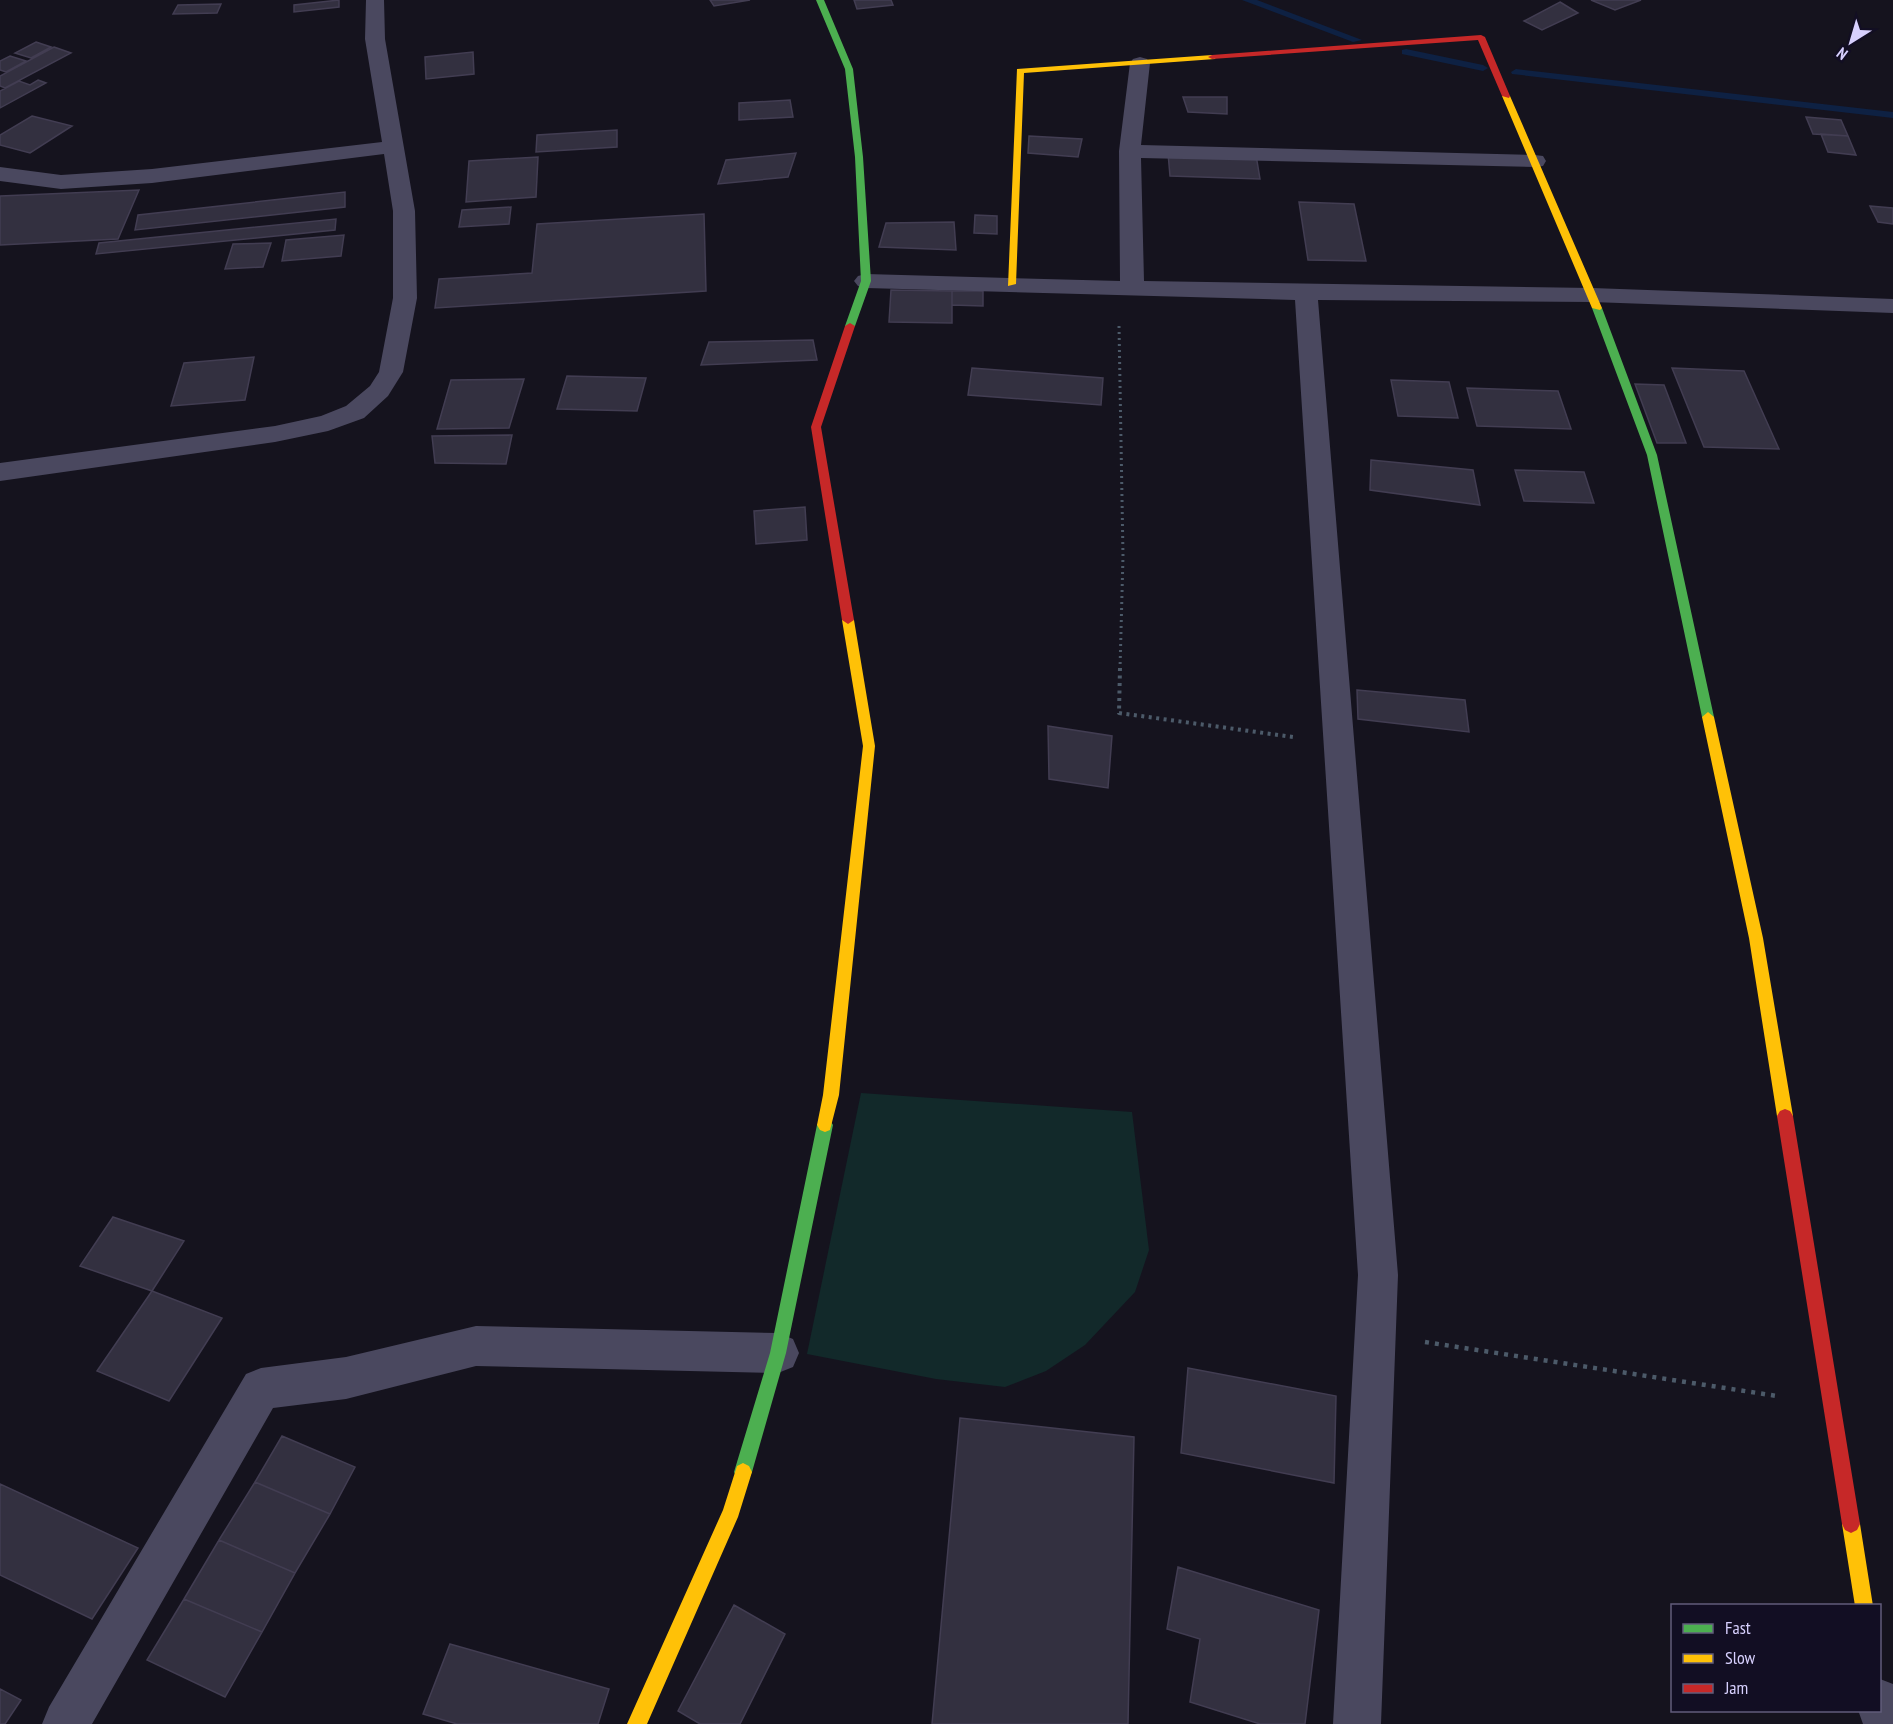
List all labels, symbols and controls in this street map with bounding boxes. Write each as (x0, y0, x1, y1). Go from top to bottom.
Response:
north arrow (1821, 12, 1881, 72)
text: N (1833, 43, 1851, 65)
legend (1671, 1604, 1881, 1712)
text: Fast (1725, 1616, 1751, 1639)
text: Slow (1725, 1646, 1756, 1669)
text: Jam (1724, 1676, 1748, 1699)

